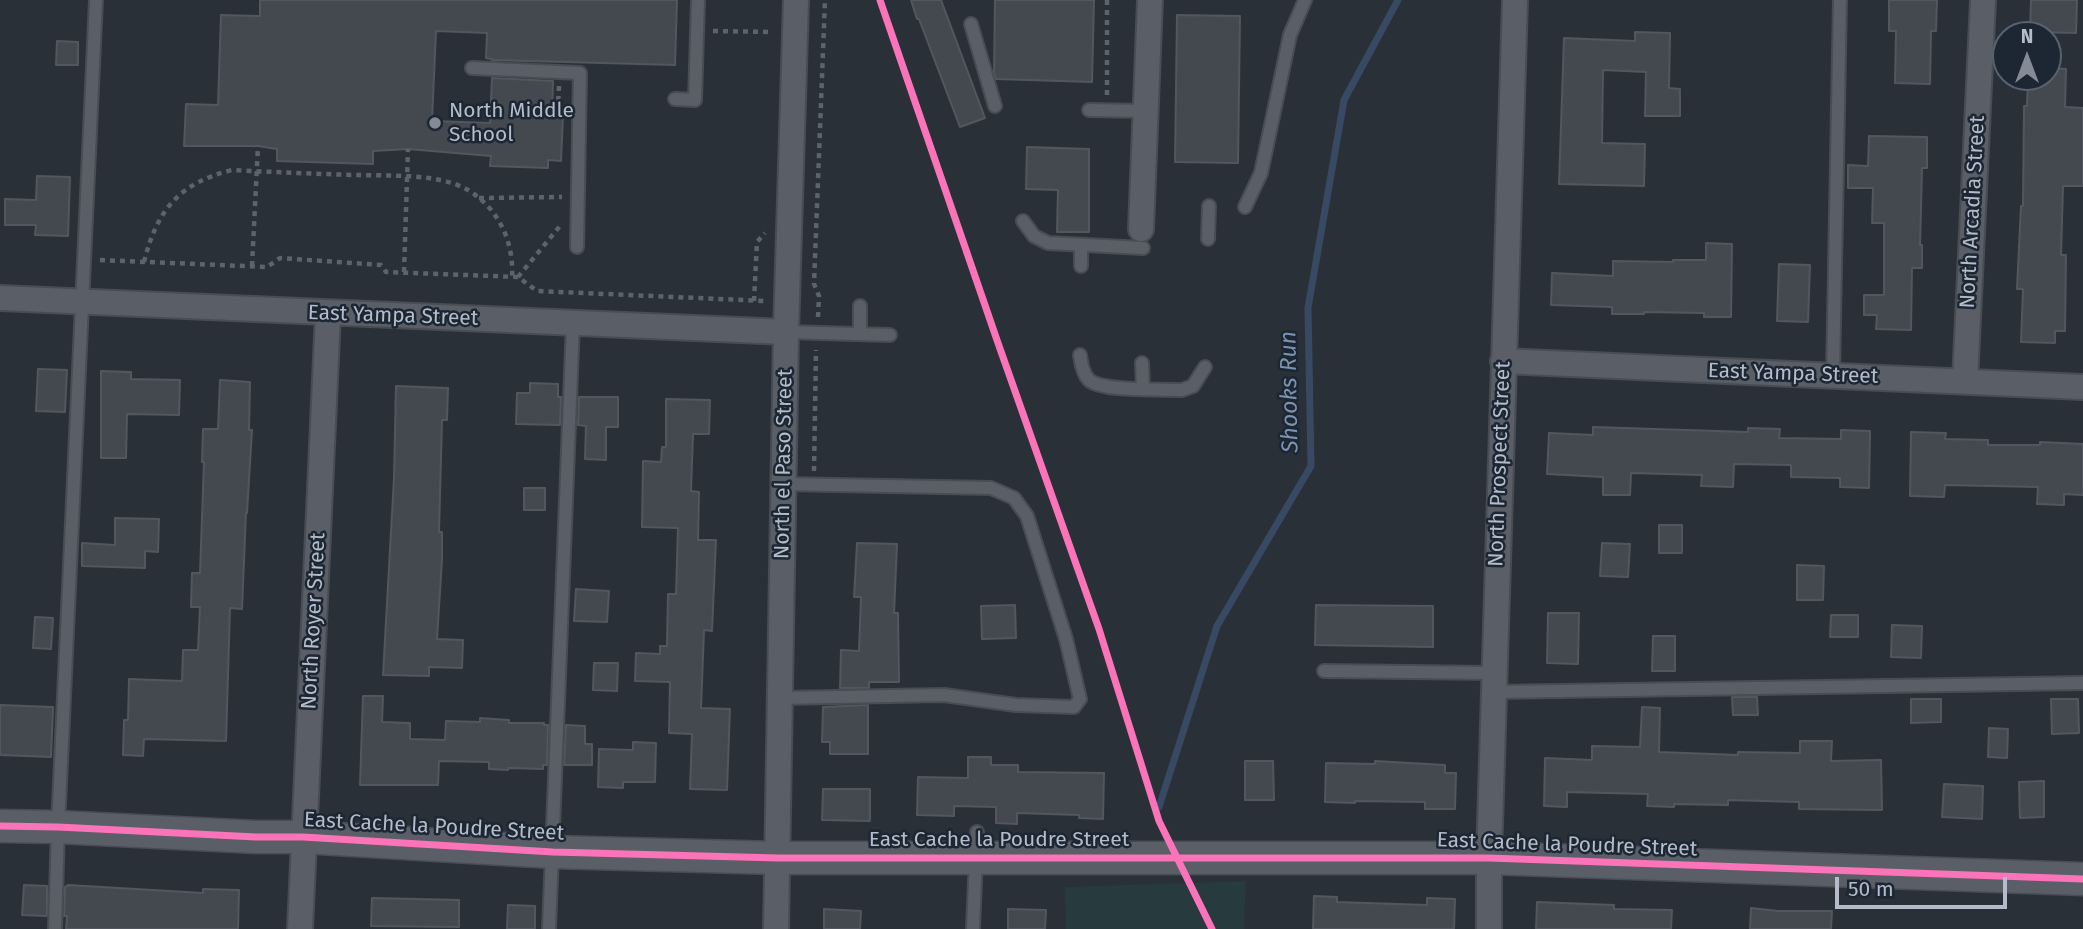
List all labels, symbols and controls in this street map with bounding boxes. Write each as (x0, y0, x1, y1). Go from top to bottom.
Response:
north arrow (1992, 21, 2062, 91)
text: N (2021, 25, 2033, 48)
place label: North Middle School (449, 98, 574, 148)
marker: North Middle School (427, 115, 443, 131)
street label: North Arcadia Street (1955, 115, 1991, 309)
street label: East Yampa Street (307, 300, 479, 332)
water label: Shooks Run (1275, 331, 1305, 453)
street label: East Yampa Street (1707, 358, 1879, 390)
street label: North Prospect Street (1484, 361, 1516, 567)
street label: North el Paso Street (770, 369, 798, 559)
street label: North Royer Street (297, 532, 331, 710)
street label: East Cache la Poudre Street (303, 808, 565, 846)
street label: East Cache la Poudre Street (869, 827, 1129, 853)
street label: East Cache la Poudre Street (1436, 828, 1698, 862)
scale bar (1838, 862, 2010, 906)
text: 50 m (1848, 876, 1894, 902)

